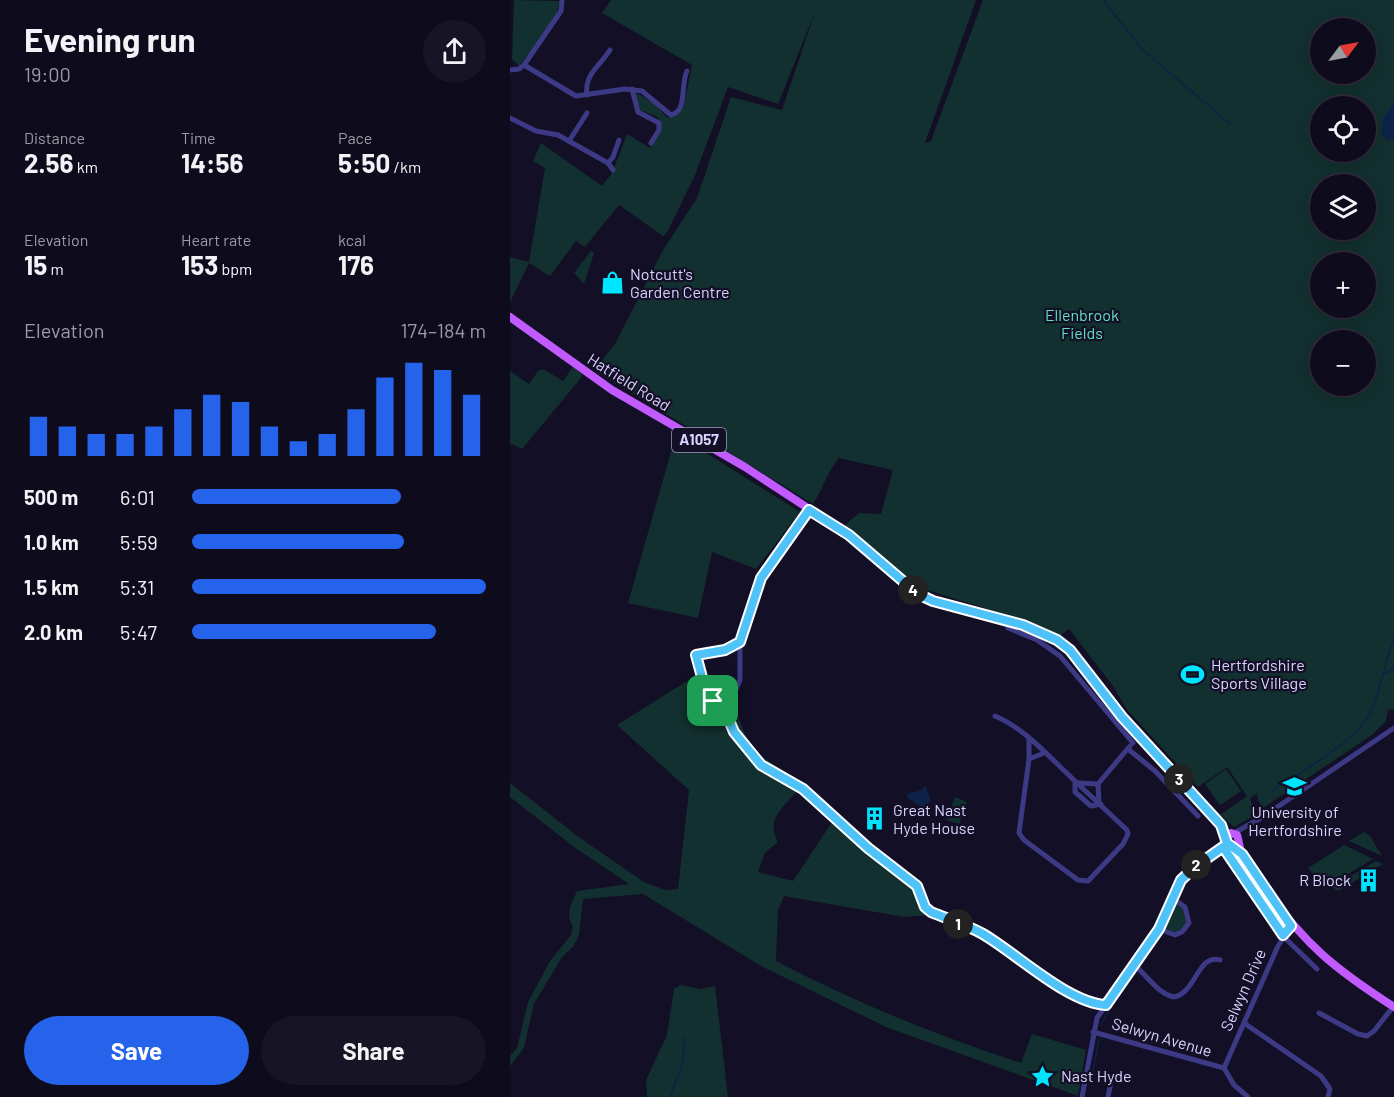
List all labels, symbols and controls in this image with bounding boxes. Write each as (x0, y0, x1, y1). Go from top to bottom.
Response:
north arrow (1310, 18, 1376, 84)
map controls (1310, 18, 1376, 396)
text: Evening run (24, 19, 196, 59)
button: share (423, 20, 486, 83)
text: 19:00 (24, 62, 71, 86)
button: locate (1310, 96, 1376, 162)
text: Distance (24, 128, 85, 147)
text: Time (181, 128, 216, 147)
text: Pace (338, 128, 372, 147)
text: 2.56 (24, 147, 74, 178)
text: 14:56 (181, 147, 243, 178)
text: 5:50 (338, 147, 390, 178)
text: km (74, 157, 98, 176)
text: /km (390, 157, 421, 176)
button: layers (1310, 174, 1376, 240)
text: Elevation (24, 230, 88, 249)
text: Heart rate (181, 230, 251, 249)
text: kcal (338, 230, 366, 249)
text: 15 (24, 249, 47, 280)
text: 153 (181, 249, 218, 280)
text: 176 (338, 249, 374, 280)
button: + (1310, 252, 1376, 318)
text: m (47, 259, 64, 278)
text: bpm (218, 259, 252, 278)
place label: Notcutt's Garden Centre (630, 264, 730, 301)
shop icon: Notcutt's Garden Centre (599, 270, 625, 296)
park label: Ellenbrook Fields (1045, 305, 1119, 342)
text: Elevation (24, 318, 105, 342)
text: 174–184 m (401, 318, 486, 342)
button: − (1310, 330, 1376, 396)
street label: Hatfield Road (584, 349, 674, 414)
road number: A1057 (672, 428, 726, 452)
text: 500 m (24, 485, 78, 509)
text: 6:01 (120, 485, 155, 509)
text: 1.0 km (24, 530, 79, 554)
text: 5:59 (120, 530, 158, 554)
text: 1.5 km (24, 575, 79, 599)
text: 5:31 (120, 575, 154, 599)
pin: 4 (898, 575, 928, 605)
text: 4 (908, 580, 918, 599)
text: 2.0 km (24, 620, 83, 644)
text: 5:47 (120, 620, 157, 644)
place label: Hertfordshire Sports Village (1211, 655, 1307, 692)
sports icon: Hertfordshire Sports Village (1180, 661, 1206, 687)
pin (687, 675, 738, 726)
icon: arrive (696, 684, 729, 717)
pin: 3 (1164, 764, 1194, 794)
text: 3 (1175, 769, 1183, 788)
school or university icon: University of Hertfordshire (1282, 774, 1308, 800)
place label: Great Nast Hyde House (893, 800, 975, 837)
place label: University of Hertfordshire (1248, 802, 1342, 839)
building icon: Great Nast Hyde House (862, 806, 888, 832)
pin: 2 (1181, 850, 1211, 880)
text: 2 (1192, 855, 1200, 874)
building icon: R Block (1356, 867, 1382, 893)
place label: R Block (1299, 870, 1351, 889)
pin: 1 (943, 909, 973, 939)
text: 1 (955, 914, 961, 933)
street label: Selwyn Drive (1216, 946, 1269, 1034)
street label: Selwyn Avenue (1110, 1013, 1214, 1060)
button: Save (24, 1016, 249, 1085)
button: Share (261, 1016, 486, 1085)
place icon: Nast Hyde (1030, 1063, 1056, 1089)
place label: Nast Hyde (1061, 1066, 1132, 1085)

